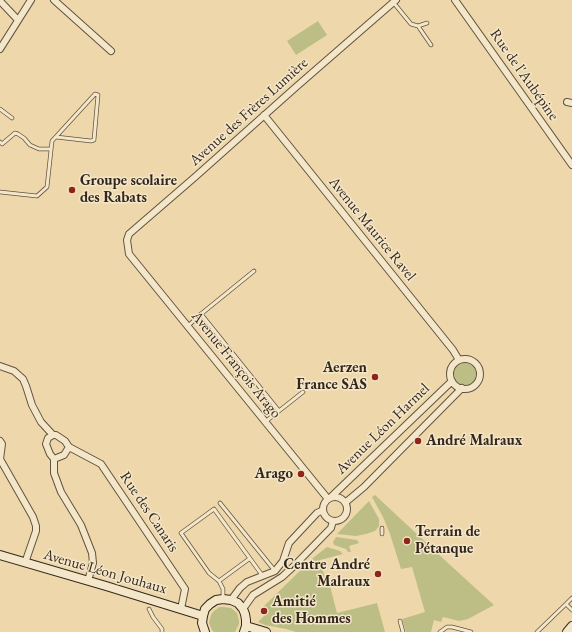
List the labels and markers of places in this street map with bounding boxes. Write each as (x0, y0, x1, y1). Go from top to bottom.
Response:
place label: Groupe scolaire des Rabats (80, 172, 177, 207)
marker: Groupe scolaire des Rabats (67, 185, 77, 195)
place label: Aerzen France SAS (296, 359, 367, 394)
marker: Aerzen France SAS (370, 372, 380, 382)
place label: André Malraux (426, 432, 522, 450)
marker: André Malraux (413, 436, 423, 446)
place label: Arago (254, 465, 293, 483)
marker: Arago (296, 469, 306, 479)
place label: Terrain de Pétanque (415, 523, 480, 558)
marker: Terrain de Pétanque (402, 536, 412, 546)
place label: Centre André Malraux (284, 556, 370, 591)
marker: Centre André Malraux (373, 569, 383, 579)
place label: Amitié des Hommes (272, 593, 351, 628)
marker: Amitié des Hommes (259, 606, 269, 616)

